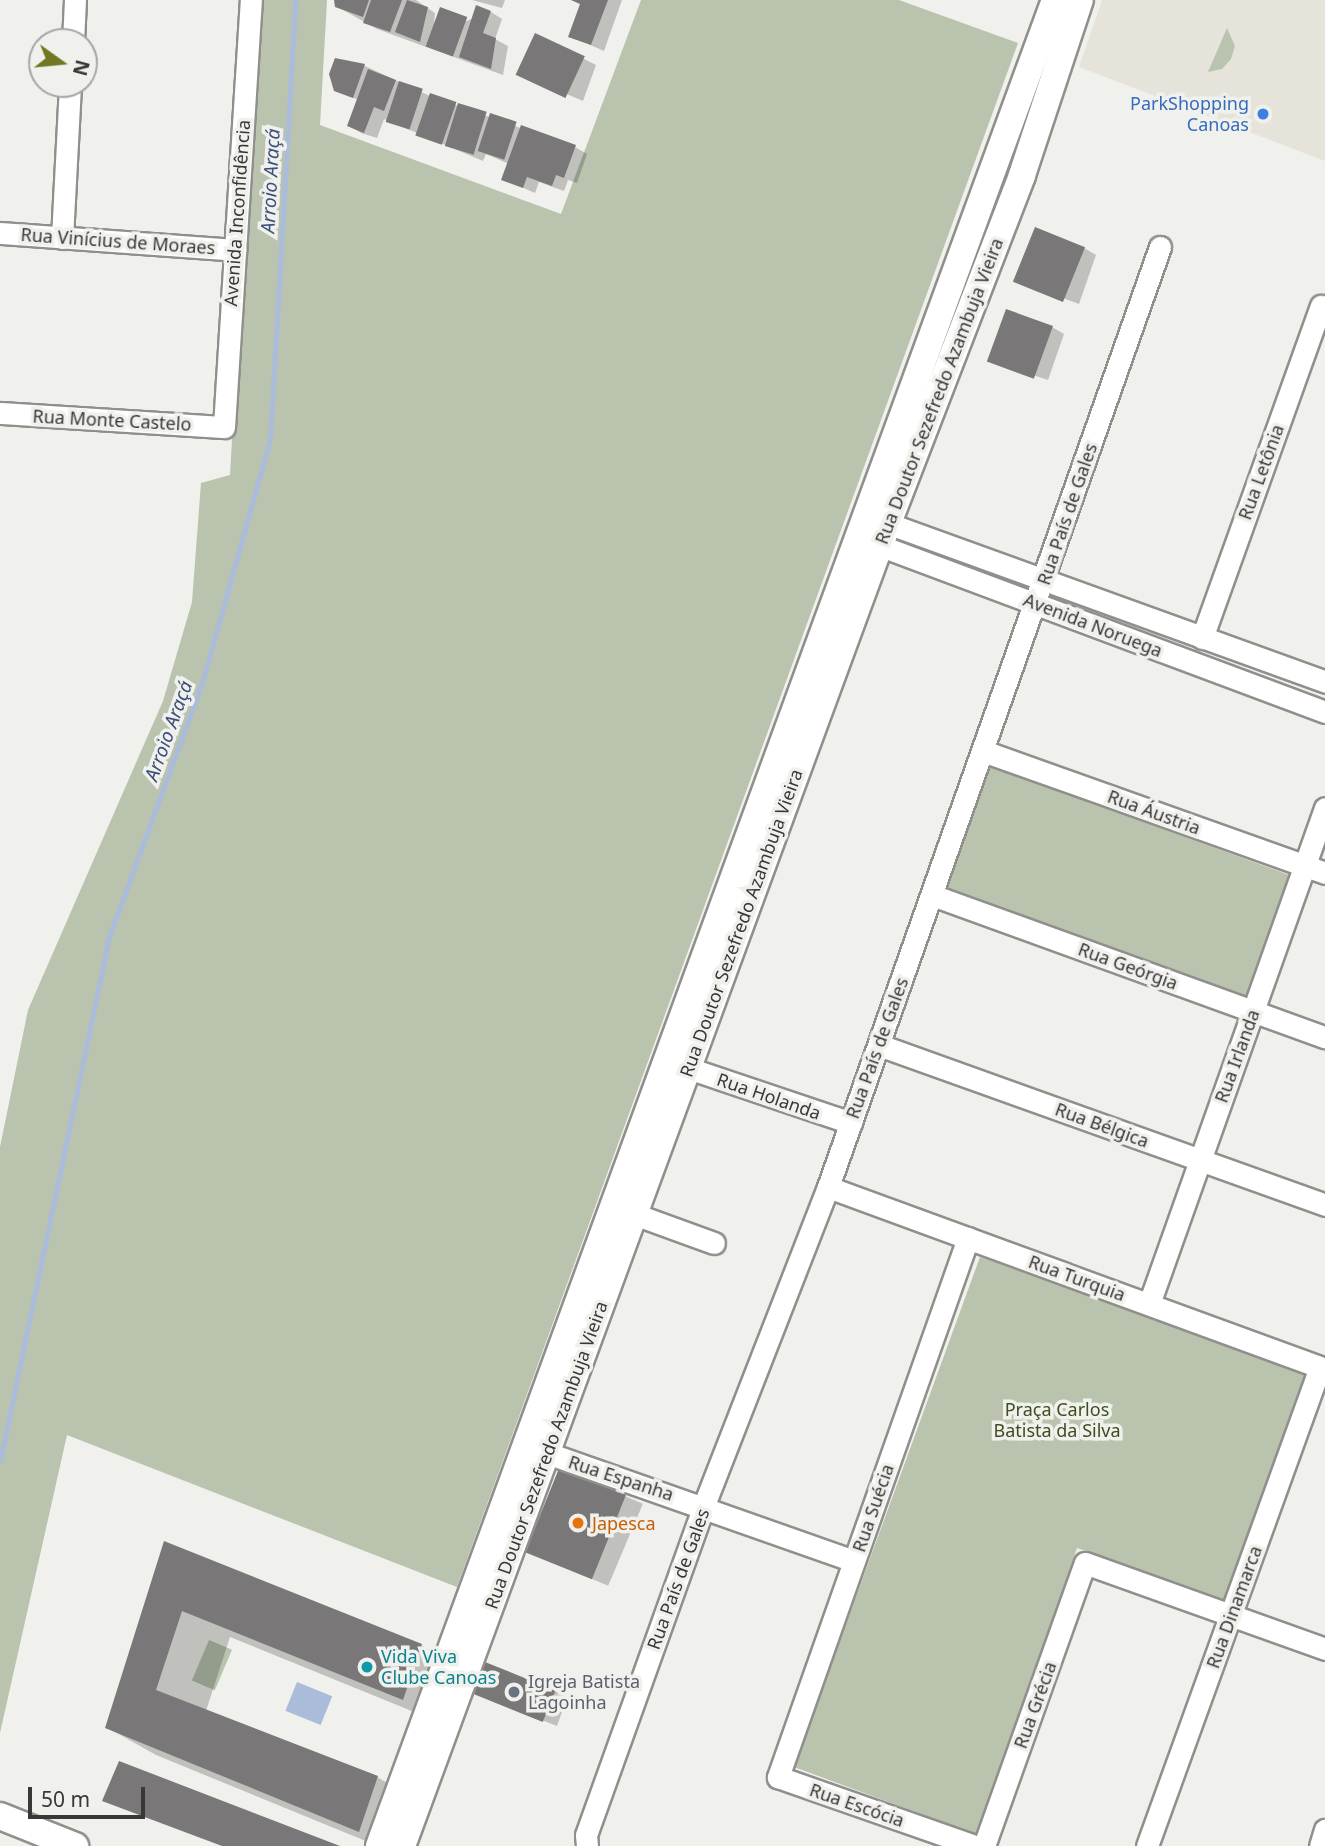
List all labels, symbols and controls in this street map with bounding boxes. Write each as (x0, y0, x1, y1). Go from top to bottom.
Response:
north arrow (28, 28, 98, 98)
text: N (67, 57, 96, 79)
place label: ParkShopping Canoas (1130, 93, 1249, 136)
marker: ParkShopping Canoas (1255, 106, 1271, 122)
street label: Avenida Inconfidência (220, 119, 254, 307)
water label: Arroio Araçá (257, 128, 285, 234)
street label: Rua Vinícius de Moraes (20, 223, 216, 259)
street label: Rua Doutor Sezefredo Azambuja Vieira (870, 235, 1008, 547)
street label: Rua Monte Castelo (32, 405, 192, 435)
street label: Rua Letônia (1234, 421, 1288, 523)
street label: Rua País de Gales (1033, 440, 1101, 588)
street label: Avenida Noruega (1021, 589, 1165, 661)
water label: Arroio Araçá (140, 678, 198, 784)
street label: Rua Doutor Sezefredo Azambuja Vieira (675, 766, 807, 1080)
street label: Rua Áustria (1105, 785, 1203, 839)
street label: Rua Geórgia (1075, 938, 1181, 994)
street label: Rua País de Gales (841, 975, 913, 1121)
street label: Rua Irlanda (1210, 1006, 1264, 1106)
street label: Rua Holanda (714, 1068, 824, 1124)
street label: Rua Bélgica (1052, 1098, 1152, 1152)
street label: Rua Turquia (1026, 1251, 1128, 1305)
street label: Rua Doutor Sezefredo Azambuja Vieira (480, 1298, 612, 1612)
park label: Praça Carlos Batista da Silva (993, 1399, 1121, 1442)
street label: Rua Espanha (566, 1451, 676, 1505)
street label: Rua Suécia (848, 1461, 898, 1555)
street label: Rua País de Gales (642, 1506, 714, 1652)
place label: Japesca (592, 1512, 656, 1534)
marker: Japesca (570, 1515, 586, 1531)
street label: Rua Dinamarca (1202, 1543, 1266, 1671)
place label: Vida Viva Clube Canoas (381, 1646, 496, 1688)
marker: Vida Viva Clube Canoas (359, 1659, 375, 1675)
street label: Rua Grécia (1009, 1659, 1061, 1751)
place label: Igreja Batista Lagoinha (528, 1671, 640, 1714)
marker: Igreja Batista Lagoinha (506, 1684, 522, 1700)
scale bar (32, 1772, 149, 1816)
street label: Rua Escócia (807, 1779, 907, 1831)
text: 50 m (41, 1785, 90, 1813)

